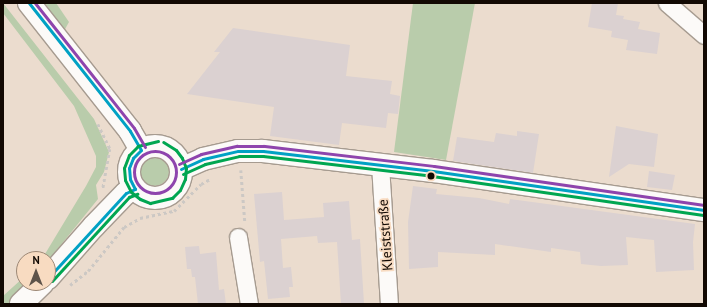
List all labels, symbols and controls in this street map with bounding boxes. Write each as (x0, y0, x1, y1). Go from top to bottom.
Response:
unlabelled marker (426, 171, 436, 181)
street label: Kleiststraße (374, 199, 396, 271)
north arrow (16, 251, 56, 291)
text: N (32, 253, 40, 267)

